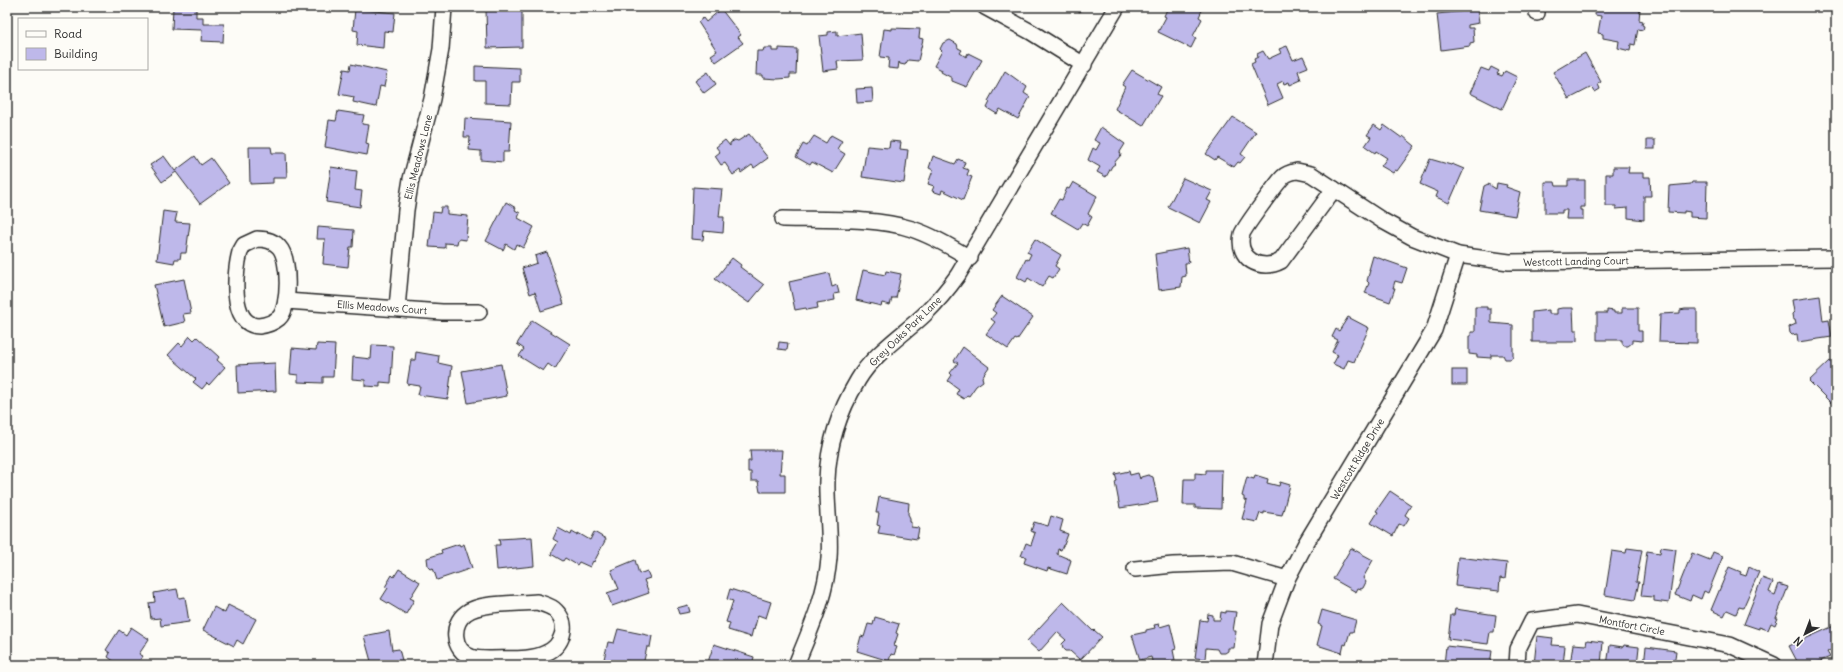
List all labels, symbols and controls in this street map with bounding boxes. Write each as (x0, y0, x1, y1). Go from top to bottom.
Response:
legend (18, 18, 148, 70)
text: Road (54, 26, 82, 41)
text: Building (54, 46, 98, 61)
street label: Ellis Meadows Lane (402, 113, 435, 201)
street label: Westcott Landing Court (1523, 254, 1630, 269)
street label: Grey Oaks Park Lane (867, 294, 944, 369)
street label: Ellis Meadows Court (336, 298, 428, 317)
street label: Westcott Ridge Drive (1328, 416, 1387, 503)
street label: Montfort Circle (1598, 613, 1666, 638)
north arrow (1785, 614, 1825, 654)
text: N (1791, 634, 1806, 649)

